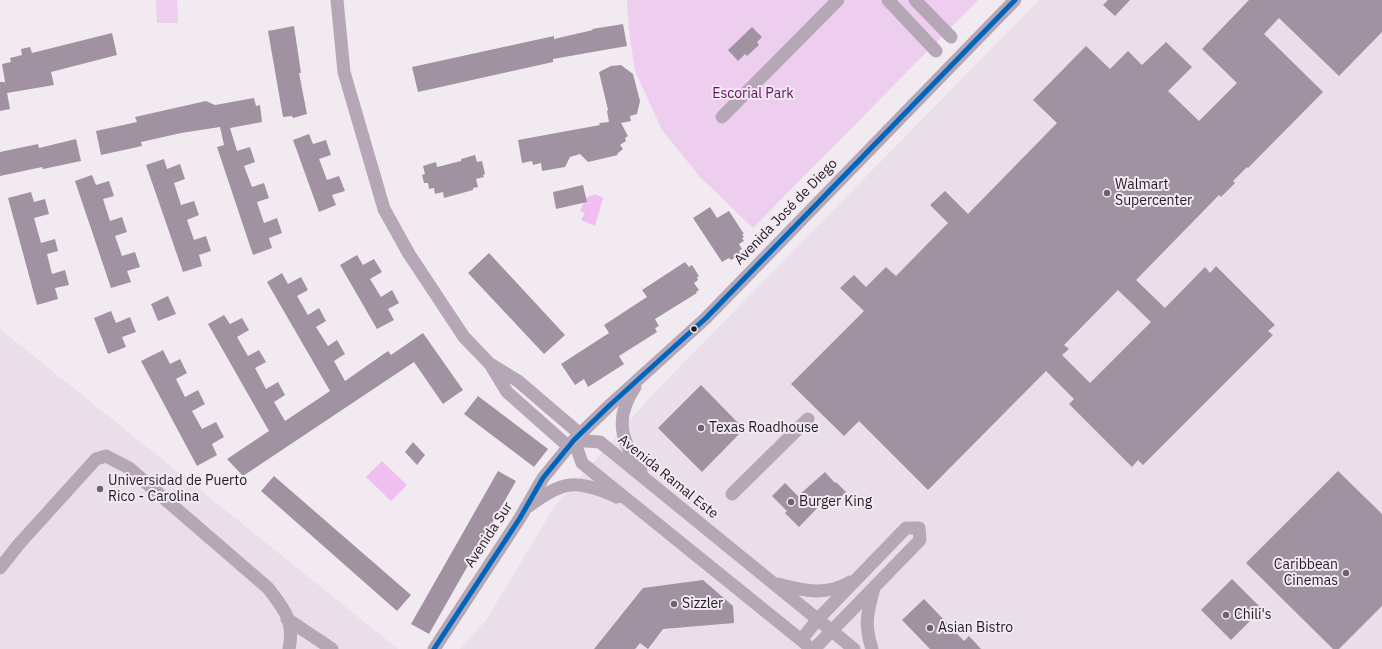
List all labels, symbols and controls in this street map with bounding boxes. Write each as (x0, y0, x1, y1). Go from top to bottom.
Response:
park label: Escorial Park (712, 86, 794, 102)
street label: Avenida José de Diego (731, 155, 841, 269)
place label: Walmart Supercenter (1115, 177, 1192, 210)
marker: Walmart Supercenter (1102, 188, 1112, 198)
unlabelled marker (689, 324, 699, 334)
place label: Texas Roadhouse (709, 420, 819, 436)
marker: Texas Roadhouse (696, 423, 706, 433)
street label: Avenida Ramal Este (615, 431, 721, 523)
place label: Universidad de Puerto Rico - Carolina (108, 473, 247, 506)
marker: Universidad de Puerto Rico - Carolina (95, 484, 105, 494)
place label: Burger King (799, 494, 872, 510)
marker: Burger King (786, 497, 796, 507)
street label: Avenida Sur (462, 499, 516, 571)
place label: Caribbean Cinemas (1274, 557, 1338, 590)
marker: Caribbean Cinemas (1341, 568, 1351, 578)
place label: Sizzler (682, 596, 723, 612)
marker: Sizzler (669, 599, 679, 609)
place label: Chili's (1234, 607, 1272, 623)
marker: Chili's (1221, 610, 1231, 620)
place label: Asian Bistro (938, 620, 1013, 636)
marker: Asian Bistro (925, 623, 935, 633)

